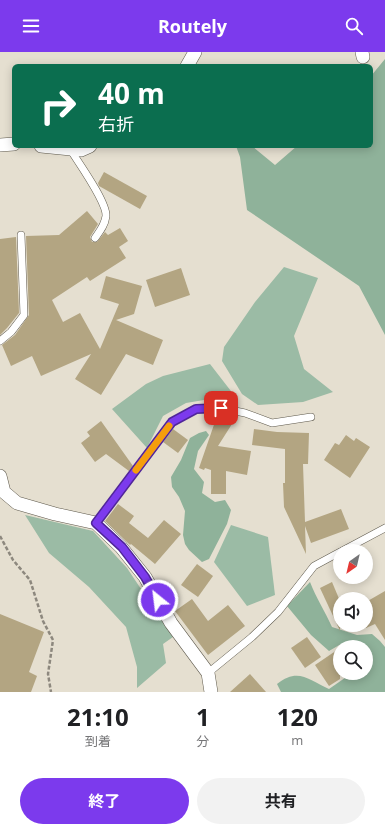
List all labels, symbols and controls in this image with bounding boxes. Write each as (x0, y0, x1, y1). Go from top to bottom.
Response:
text: Routely (158, 14, 227, 38)
icon: menu (20, 15, 42, 37)
icon: search (343, 15, 365, 37)
text: 40 m (98, 74, 165, 112)
icon: right (32, 80, 84, 132)
text: 右折 (98, 112, 134, 136)
pin (204, 391, 238, 425)
icon: arrive (210, 397, 232, 419)
north arrow (333, 544, 373, 584)
map controls (333, 544, 373, 680)
position arrow (137, 579, 179, 621)
button: sound (333, 592, 373, 632)
button: search (333, 640, 373, 680)
text: 21:10 (67, 700, 129, 733)
text: 1 (196, 700, 210, 733)
text: 120 (277, 700, 318, 733)
text: m (291, 731, 303, 749)
text: 到着 (85, 732, 111, 750)
text: 分 (196, 732, 209, 750)
button: 終了 (20, 778, 189, 824)
button: 共有 (197, 778, 365, 824)

